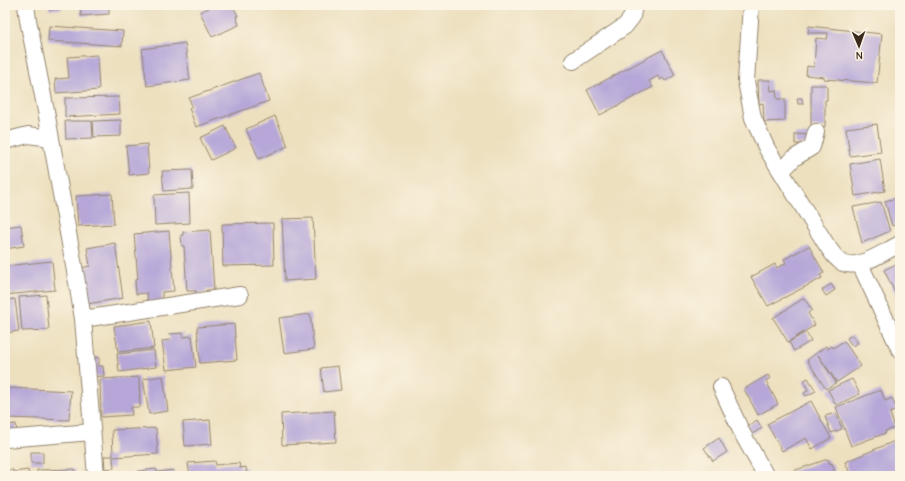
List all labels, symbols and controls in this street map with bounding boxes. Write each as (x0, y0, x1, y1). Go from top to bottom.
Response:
north arrow (839, 26, 879, 66)
text: N (856, 49, 863, 62)

